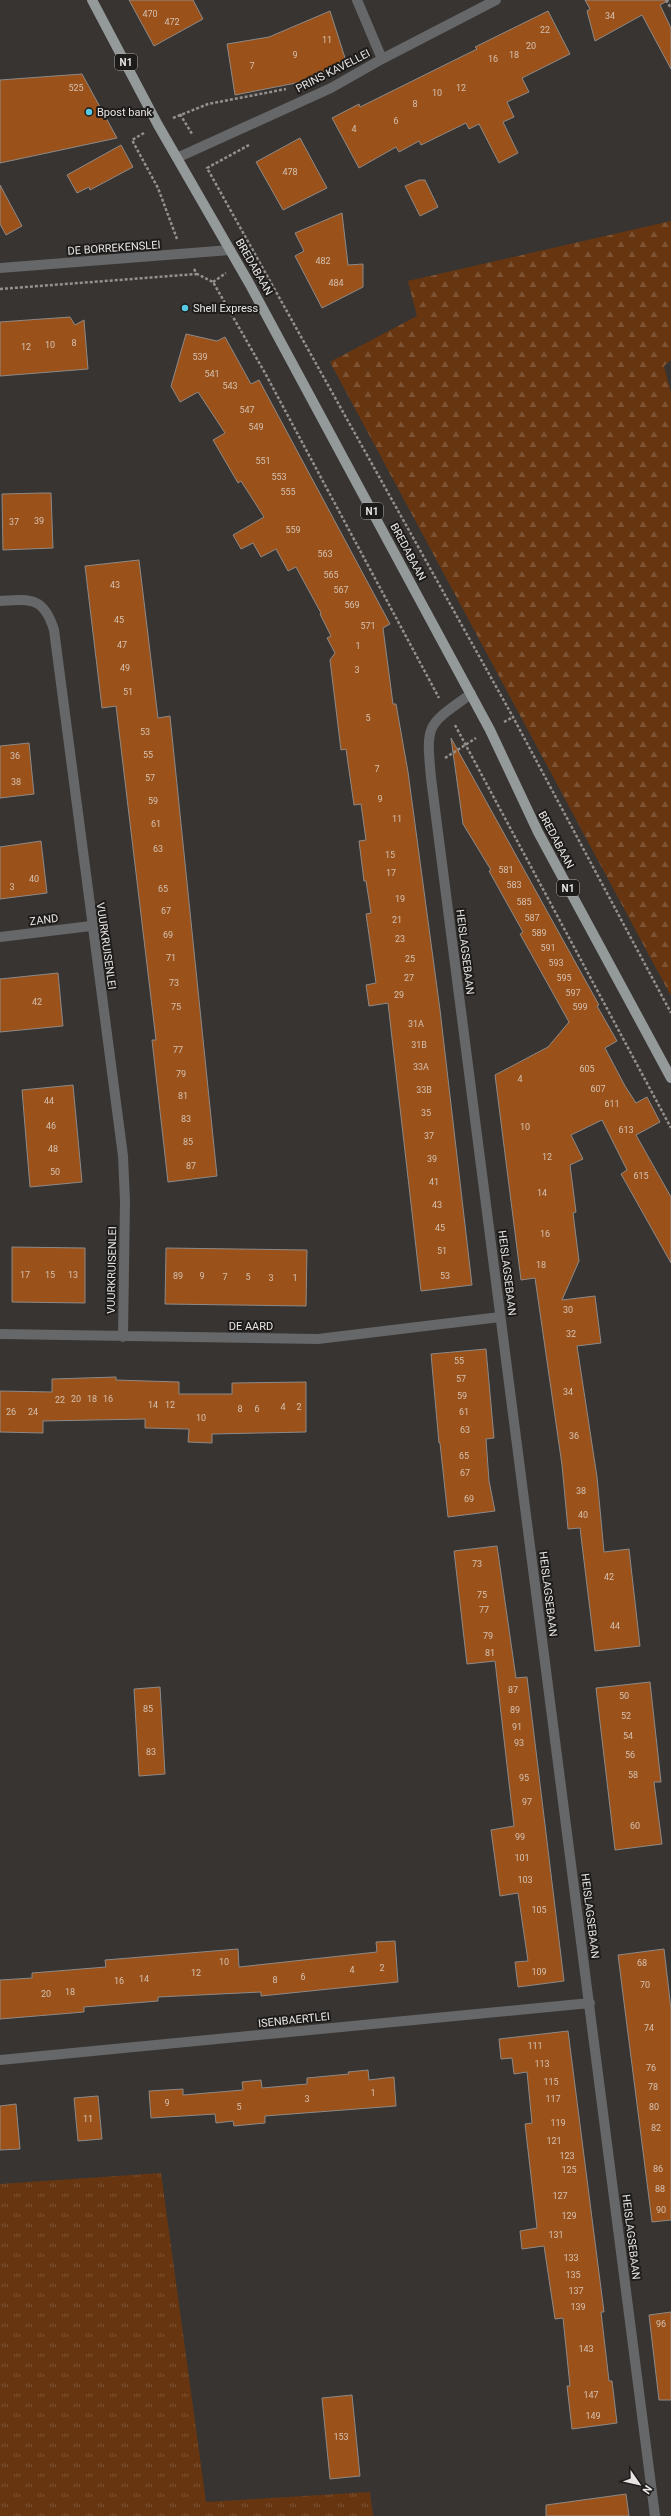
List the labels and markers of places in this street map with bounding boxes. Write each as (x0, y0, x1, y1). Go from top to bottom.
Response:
place label: Bpost bank (97, 106, 153, 119)
marker: Bpost bank (84, 107, 94, 117)
place label: Shell Express (193, 302, 259, 315)
marker: Shell Express (180, 303, 190, 313)

